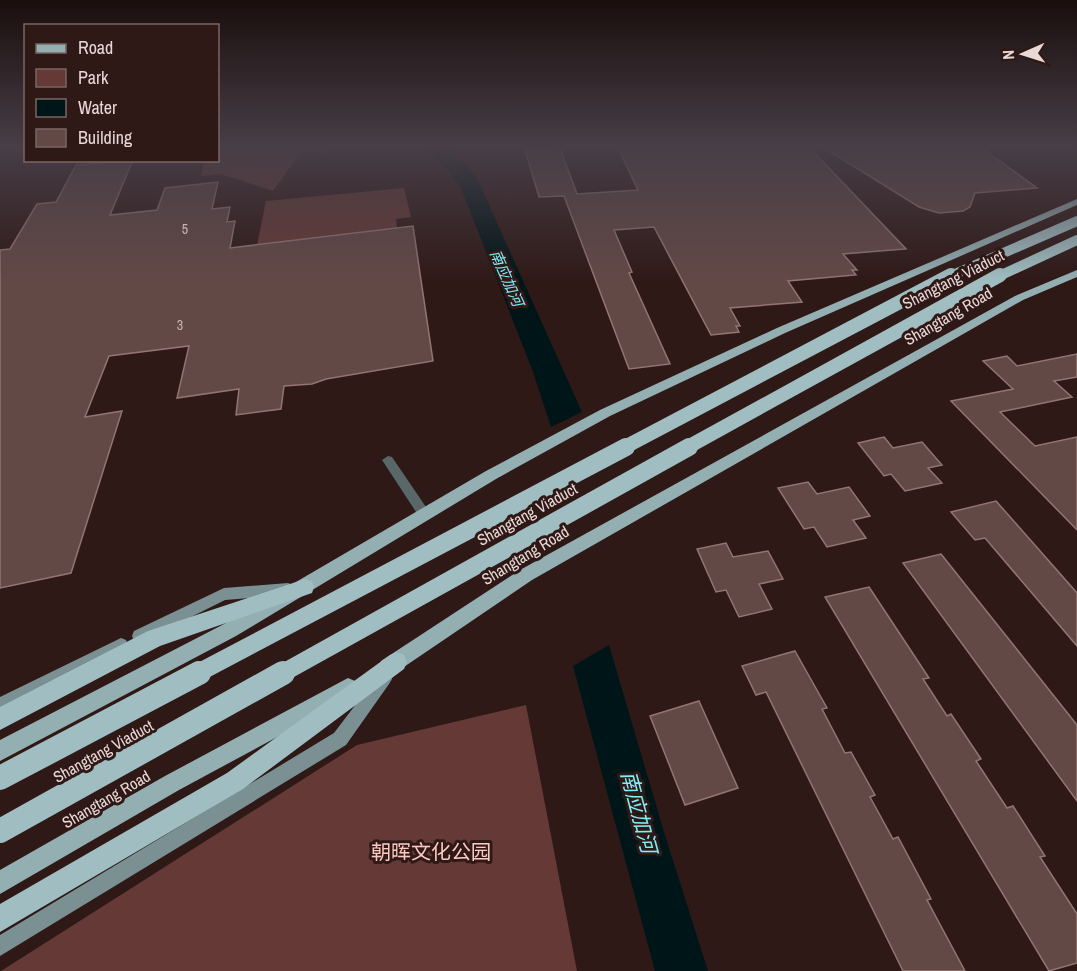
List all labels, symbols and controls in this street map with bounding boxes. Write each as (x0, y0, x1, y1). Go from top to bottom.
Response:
legend (24, 24, 219, 162)
north arrow (993, 24, 1053, 84)
text: Road (78, 35, 113, 60)
text: N (997, 49, 1019, 60)
text: Park (78, 65, 109, 90)
text: Water (78, 95, 117, 120)
text: Building (78, 125, 133, 150)
house number: 5 (182, 220, 188, 238)
street label: Shangtang Viaduct (898, 244, 1008, 314)
water label: 南应加河 (485, 246, 530, 312)
street label: Shangtang Road (900, 282, 996, 350)
house number: 3 (177, 316, 183, 334)
street label: Shangtang Viaduct (473, 477, 581, 551)
street label: Shangtang Road (477, 520, 573, 590)
street label: Shangtang Viaduct (49, 714, 157, 788)
street label: Shangtang Road (58, 765, 154, 833)
water label: 南应加河 (614, 768, 665, 860)
park label: 朝晖文化公园 (371, 838, 491, 865)

